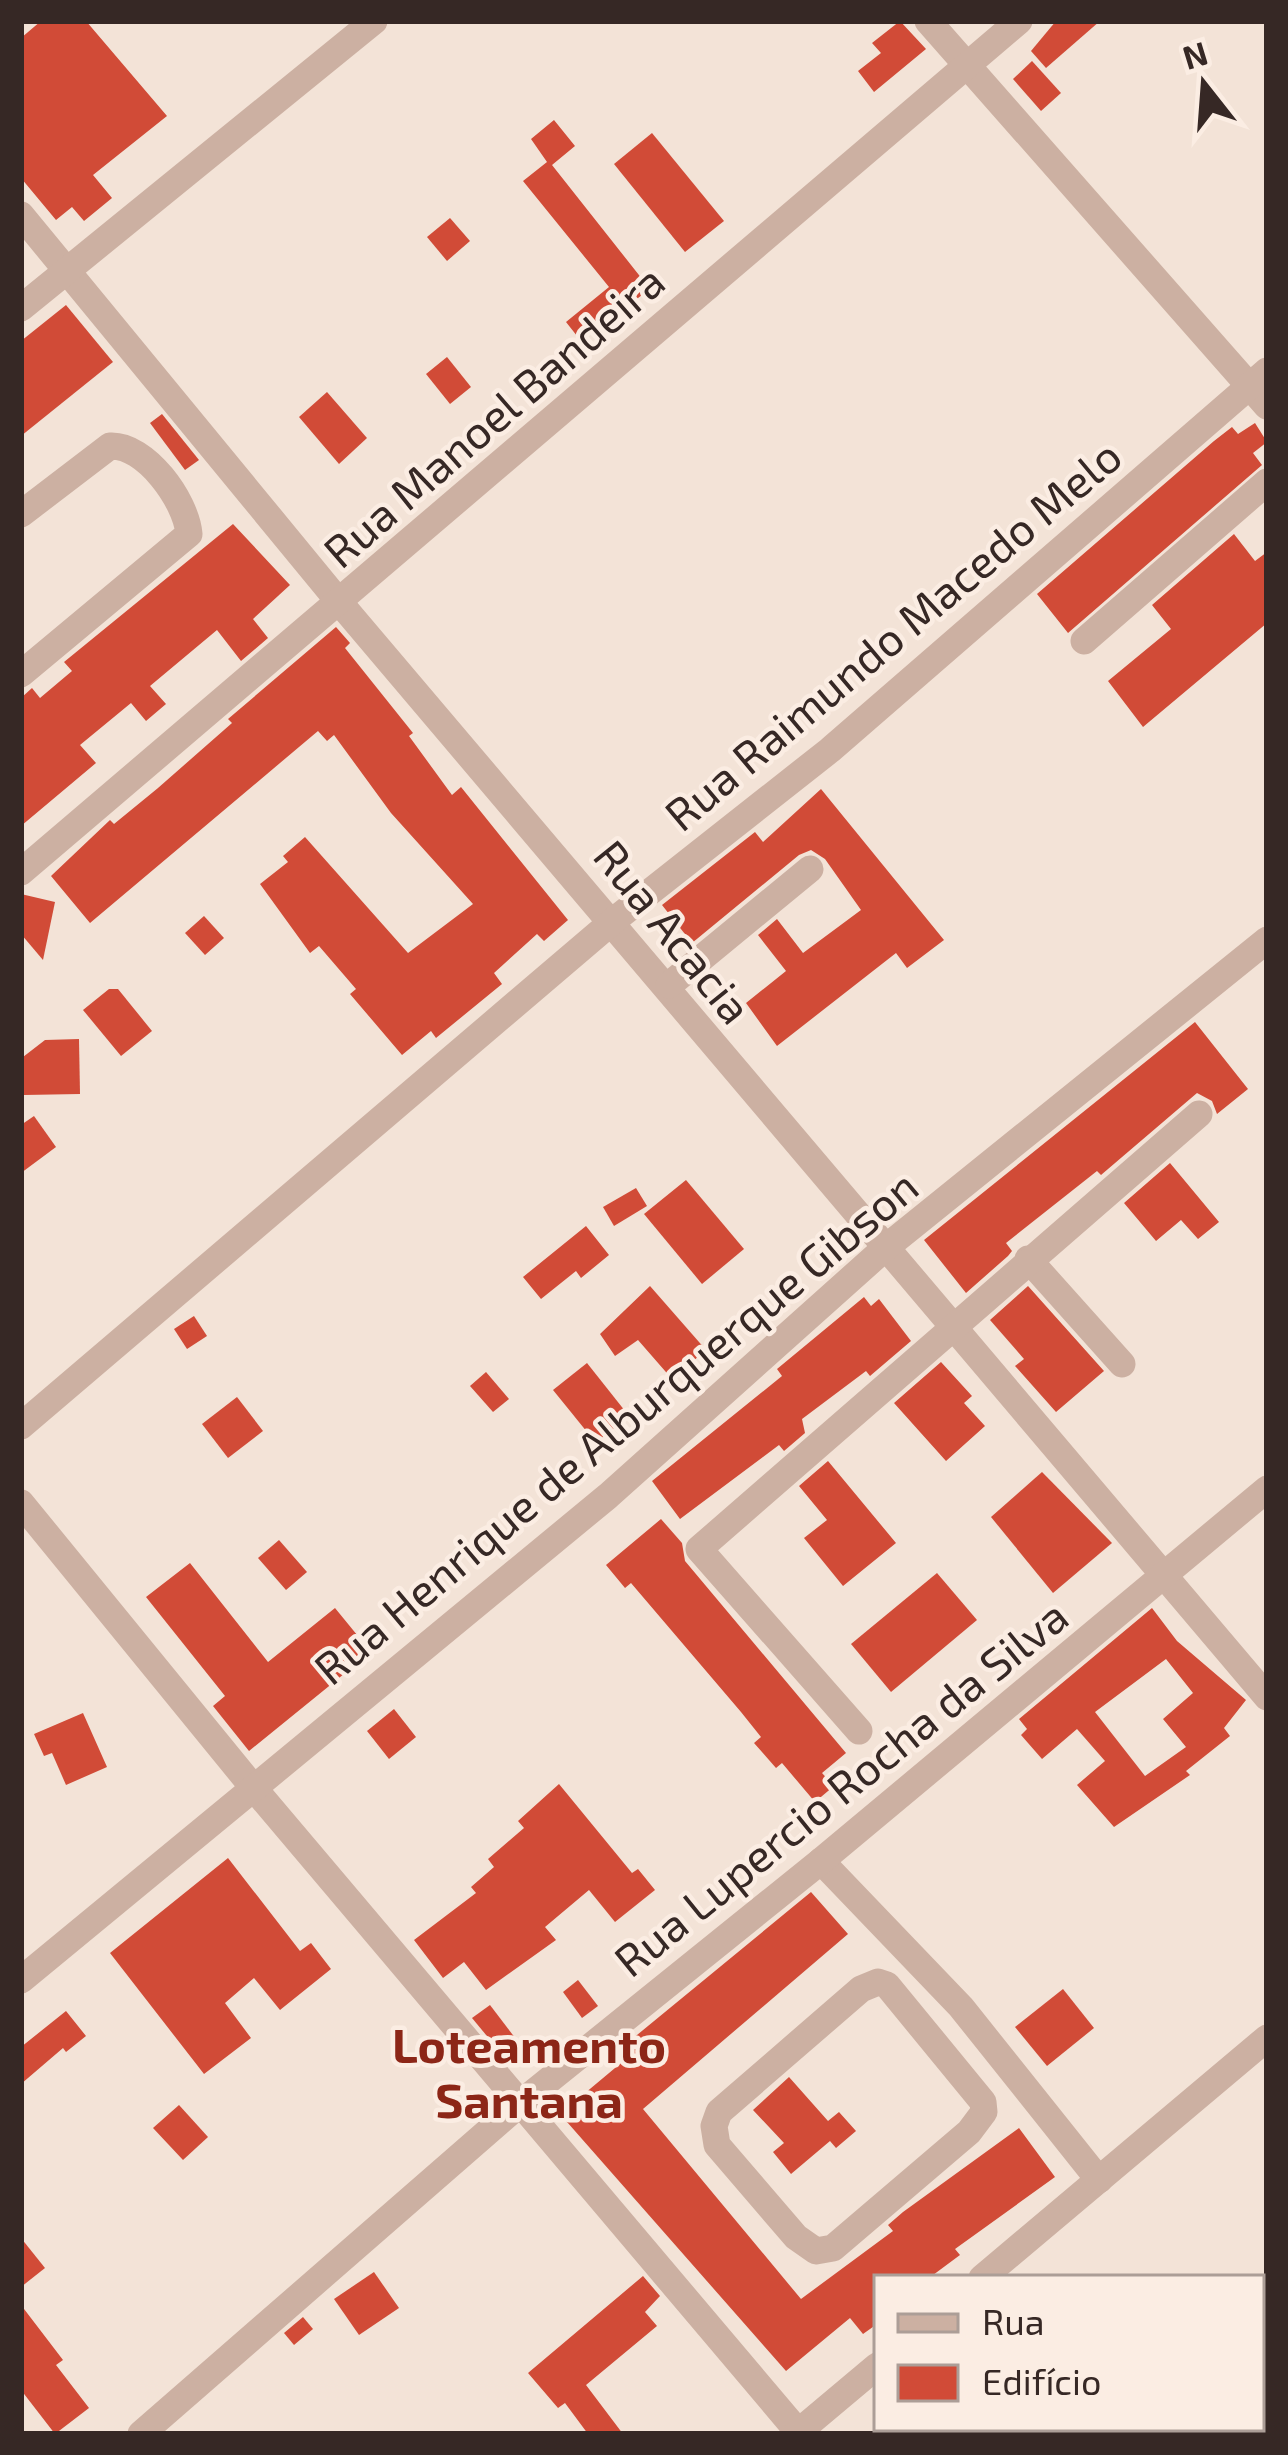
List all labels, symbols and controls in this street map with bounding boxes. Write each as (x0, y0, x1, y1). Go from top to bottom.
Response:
north arrow (1144, 24, 1264, 144)
text: N (1178, 32, 1212, 77)
street label: Rua Manoel Bandeira (312, 253, 674, 577)
street label: Rua Raimundo Macedo Melo (653, 427, 1131, 841)
street label: Rua Acacia (584, 829, 764, 1033)
street label: Rua Henrique de Alburquerque Gibson (303, 1158, 927, 1694)
street label: Rua Lupercio Rocha da Silva (603, 1588, 1077, 1986)
district label: Loteamento Santana (392, 2015, 666, 2128)
legend (874, 2275, 1264, 2431)
text: Rua (982, 2299, 1045, 2342)
text: Edifício (982, 2359, 1101, 2402)

